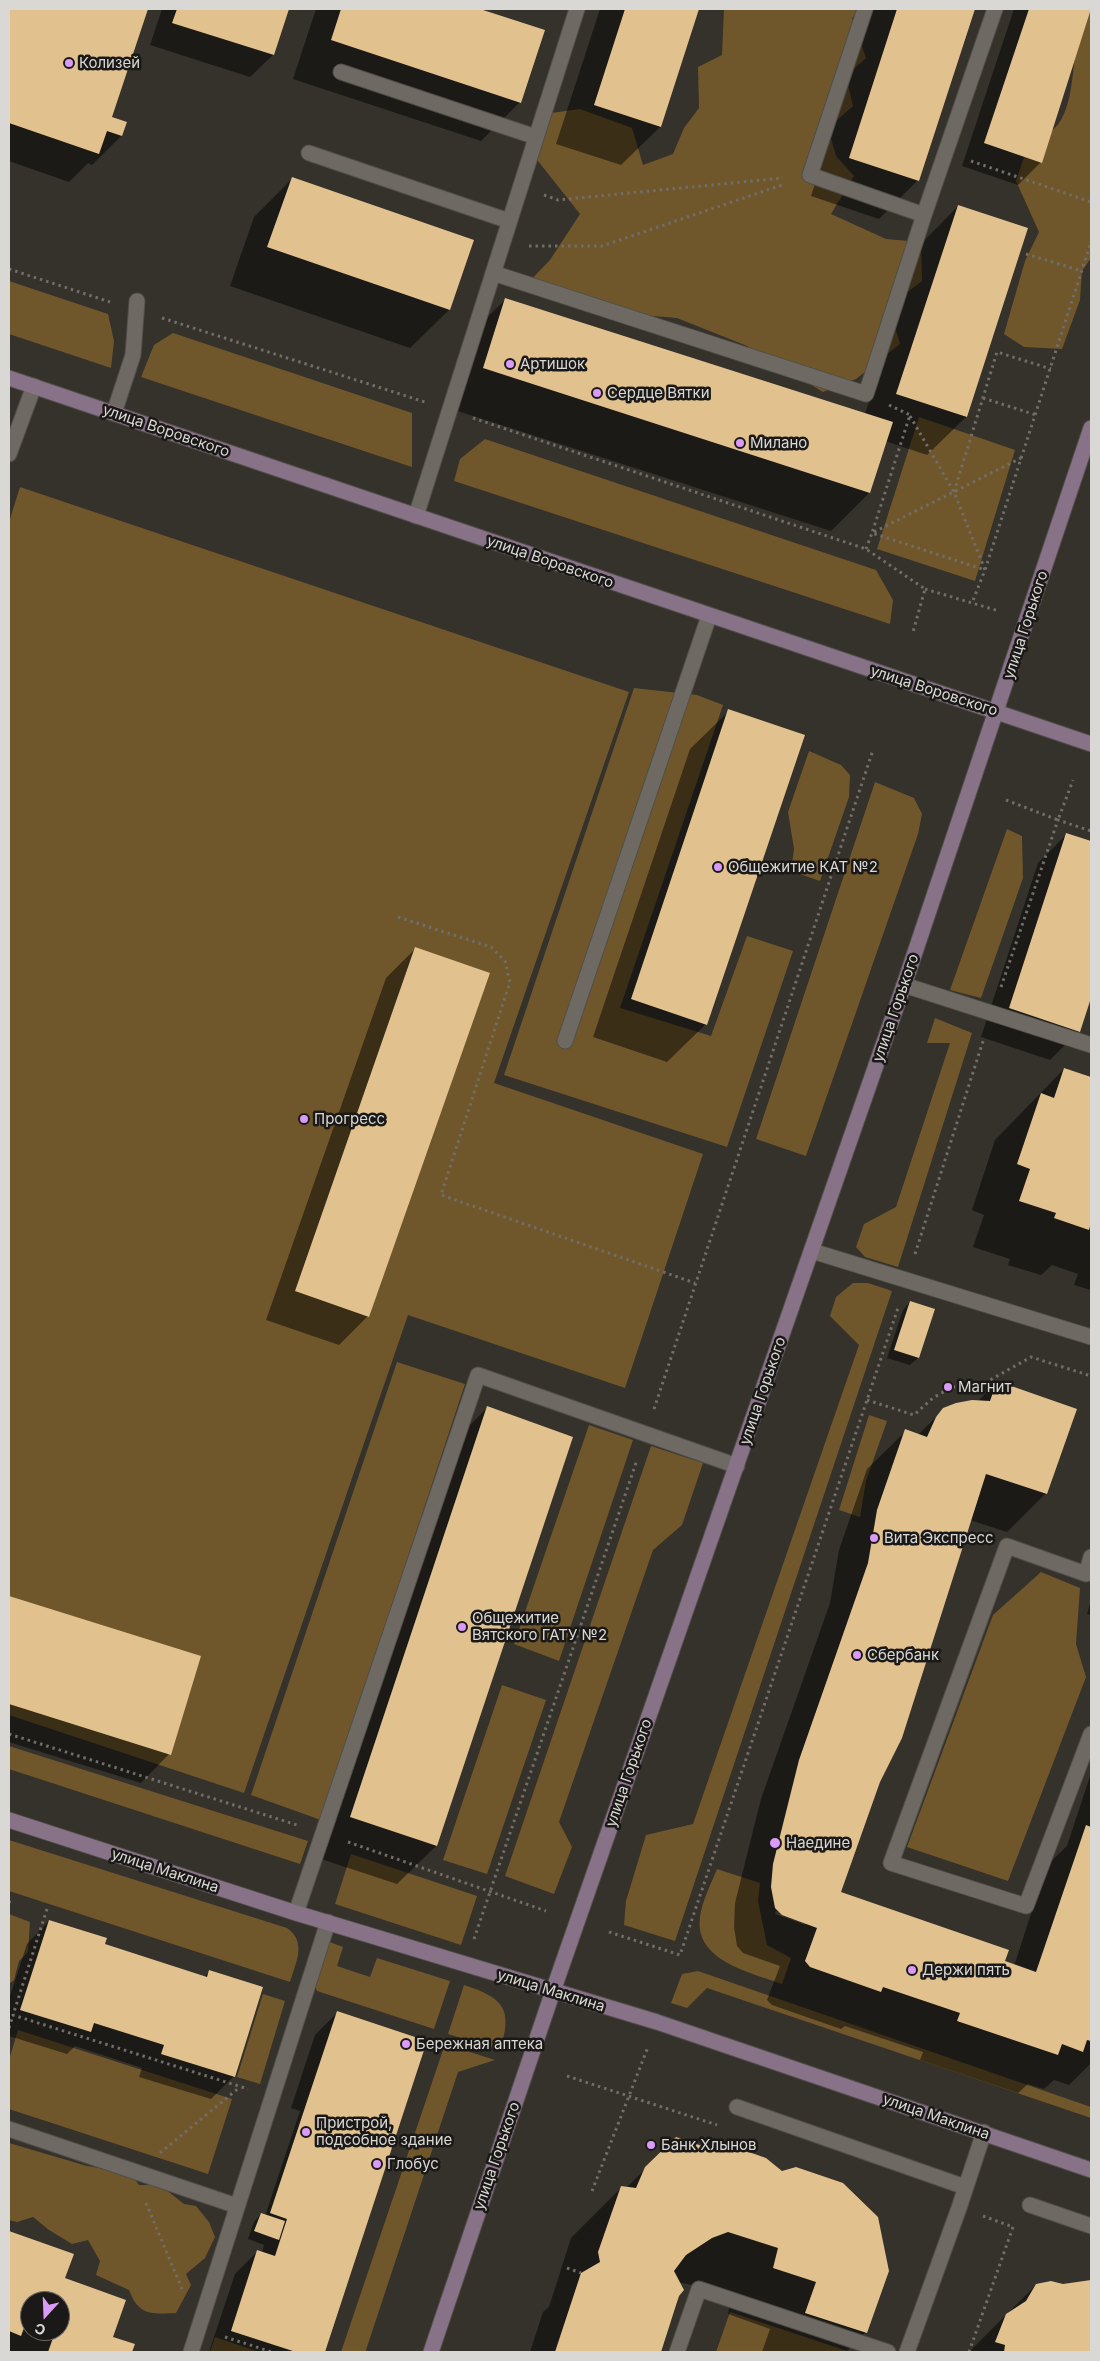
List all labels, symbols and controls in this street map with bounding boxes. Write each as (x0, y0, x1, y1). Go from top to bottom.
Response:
place label: Колизей (79, 54, 140, 72)
marker: Колизей (63, 57, 75, 69)
place label: Артишок (520, 355, 585, 373)
marker: Артишок (504, 358, 516, 370)
place label: Сердце Вятки (607, 384, 710, 402)
marker: Сердце Вятки (591, 387, 603, 399)
street label: улица Воровского (100, 401, 232, 461)
place label: Милано (750, 434, 807, 452)
marker: Милано (734, 437, 746, 449)
street label: улица Воровского (484, 532, 616, 592)
street label: улица Горького (1000, 568, 1052, 682)
street label: улица Воровского (868, 662, 1000, 720)
place label: Общежитие КАТ №2 (728, 858, 878, 876)
marker: Общежитие КАТ №2 (712, 861, 724, 873)
street label: улица Горького (869, 952, 923, 1064)
place label: Прогресс (314, 1110, 385, 1128)
marker: Прогресс (298, 1113, 310, 1125)
street label: улица Горького (736, 1335, 790, 1447)
place label: Магнит (958, 1378, 1011, 1396)
marker: Магнит (942, 1381, 954, 1393)
place label: Вита Экспресс (884, 1529, 994, 1547)
marker: Вита Экспресс (868, 1532, 880, 1544)
place label: Общежитие Вятского ГАТУ №2 (472, 1609, 607, 1644)
marker: Общежитие Вятского ГАТУ №2 (456, 1621, 468, 1633)
place label: Сбербанк (867, 1646, 939, 1664)
marker: Сбербанк (851, 1649, 863, 1661)
street label: улица Горького (602, 1717, 656, 1829)
place label: Наедине (786, 1834, 850, 1852)
marker: Наедине (768, 1836, 782, 1850)
street label: улица Маклина (109, 1845, 221, 1897)
place label: Держи пять (922, 1961, 1010, 1979)
marker: Держи пять (906, 1964, 918, 1976)
street label: улица Маклина (495, 1966, 607, 2016)
place label: Бережная аптека (416, 2035, 543, 2053)
marker: Бережная аптека (400, 2038, 412, 2050)
street label: улица Маклина (880, 2090, 992, 2144)
street label: улица Горького (470, 2100, 524, 2212)
place label: Пристрой, подсобное здание (316, 2114, 452, 2149)
marker: Пристрой, подсобное здание (300, 2126, 312, 2138)
place label: Банк Хлынов (661, 2136, 757, 2154)
marker: Банк Хлынов (645, 2139, 657, 2151)
place label: Глобус (387, 2155, 439, 2173)
marker: Глобус (371, 2158, 383, 2170)
north arrow (20, 2291, 70, 2341)
text: С (32, 2320, 48, 2339)

